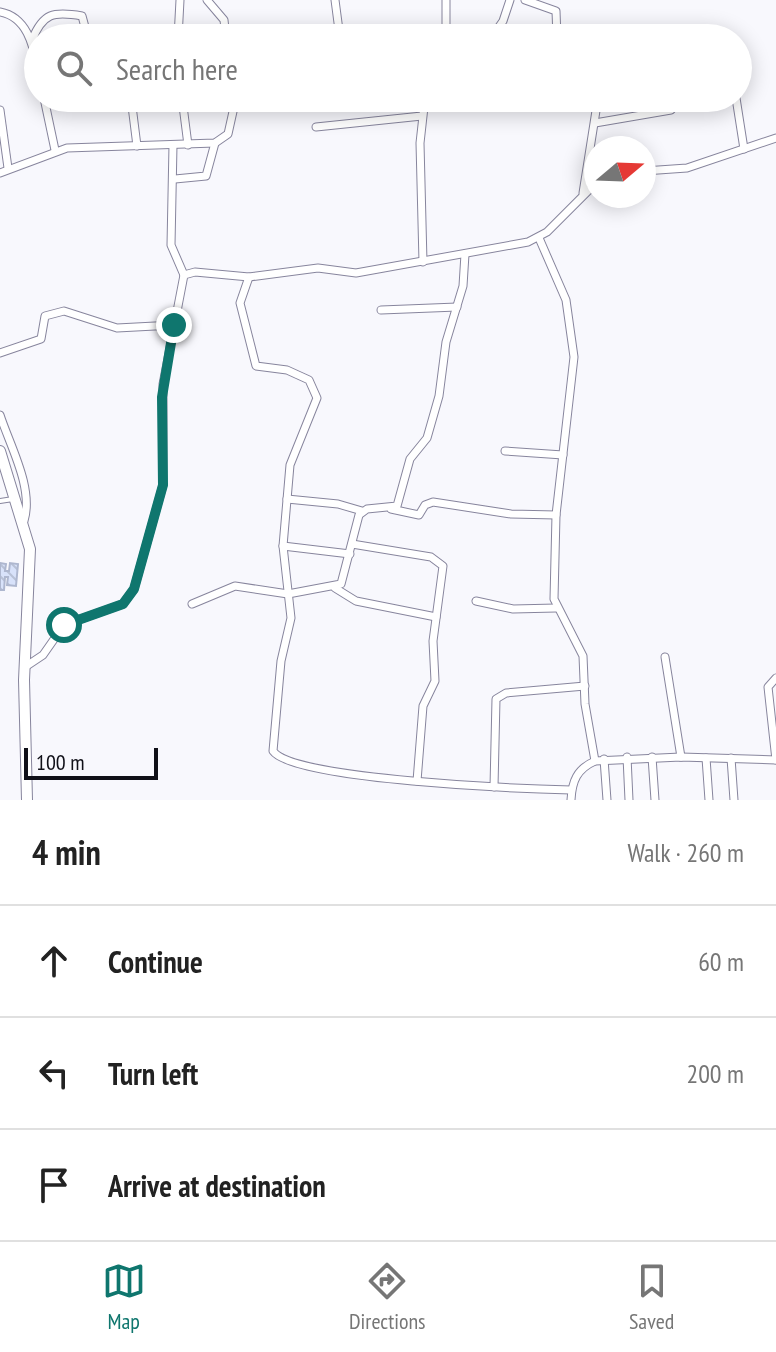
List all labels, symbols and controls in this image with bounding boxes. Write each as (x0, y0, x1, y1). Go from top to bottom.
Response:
search box (24, 24, 752, 112)
icon: search (52, 46, 96, 90)
text: Search here (116, 49, 238, 88)
north arrow (584, 136, 656, 208)
route end (156, 307, 192, 343)
route start (46, 607, 82, 643)
scale bar (24, 744, 158, 780)
text: 100 m (36, 748, 85, 776)
text: 4 min (32, 830, 101, 874)
text: Walk · 260 m (627, 836, 744, 869)
icon: ahead (32, 939, 76, 983)
text: Continue (108, 942, 203, 981)
text: 60 m (698, 945, 744, 978)
icon: left (32, 1051, 76, 1095)
text: Turn left (108, 1054, 198, 1093)
text: 200 m (686, 1057, 744, 1090)
icon: arrive (32, 1163, 76, 1207)
text: Arrive at destination (108, 1166, 326, 1205)
tab: Map (102, 1259, 146, 1335)
tab: Directions (349, 1259, 426, 1335)
tab: Saved (629, 1259, 674, 1335)

